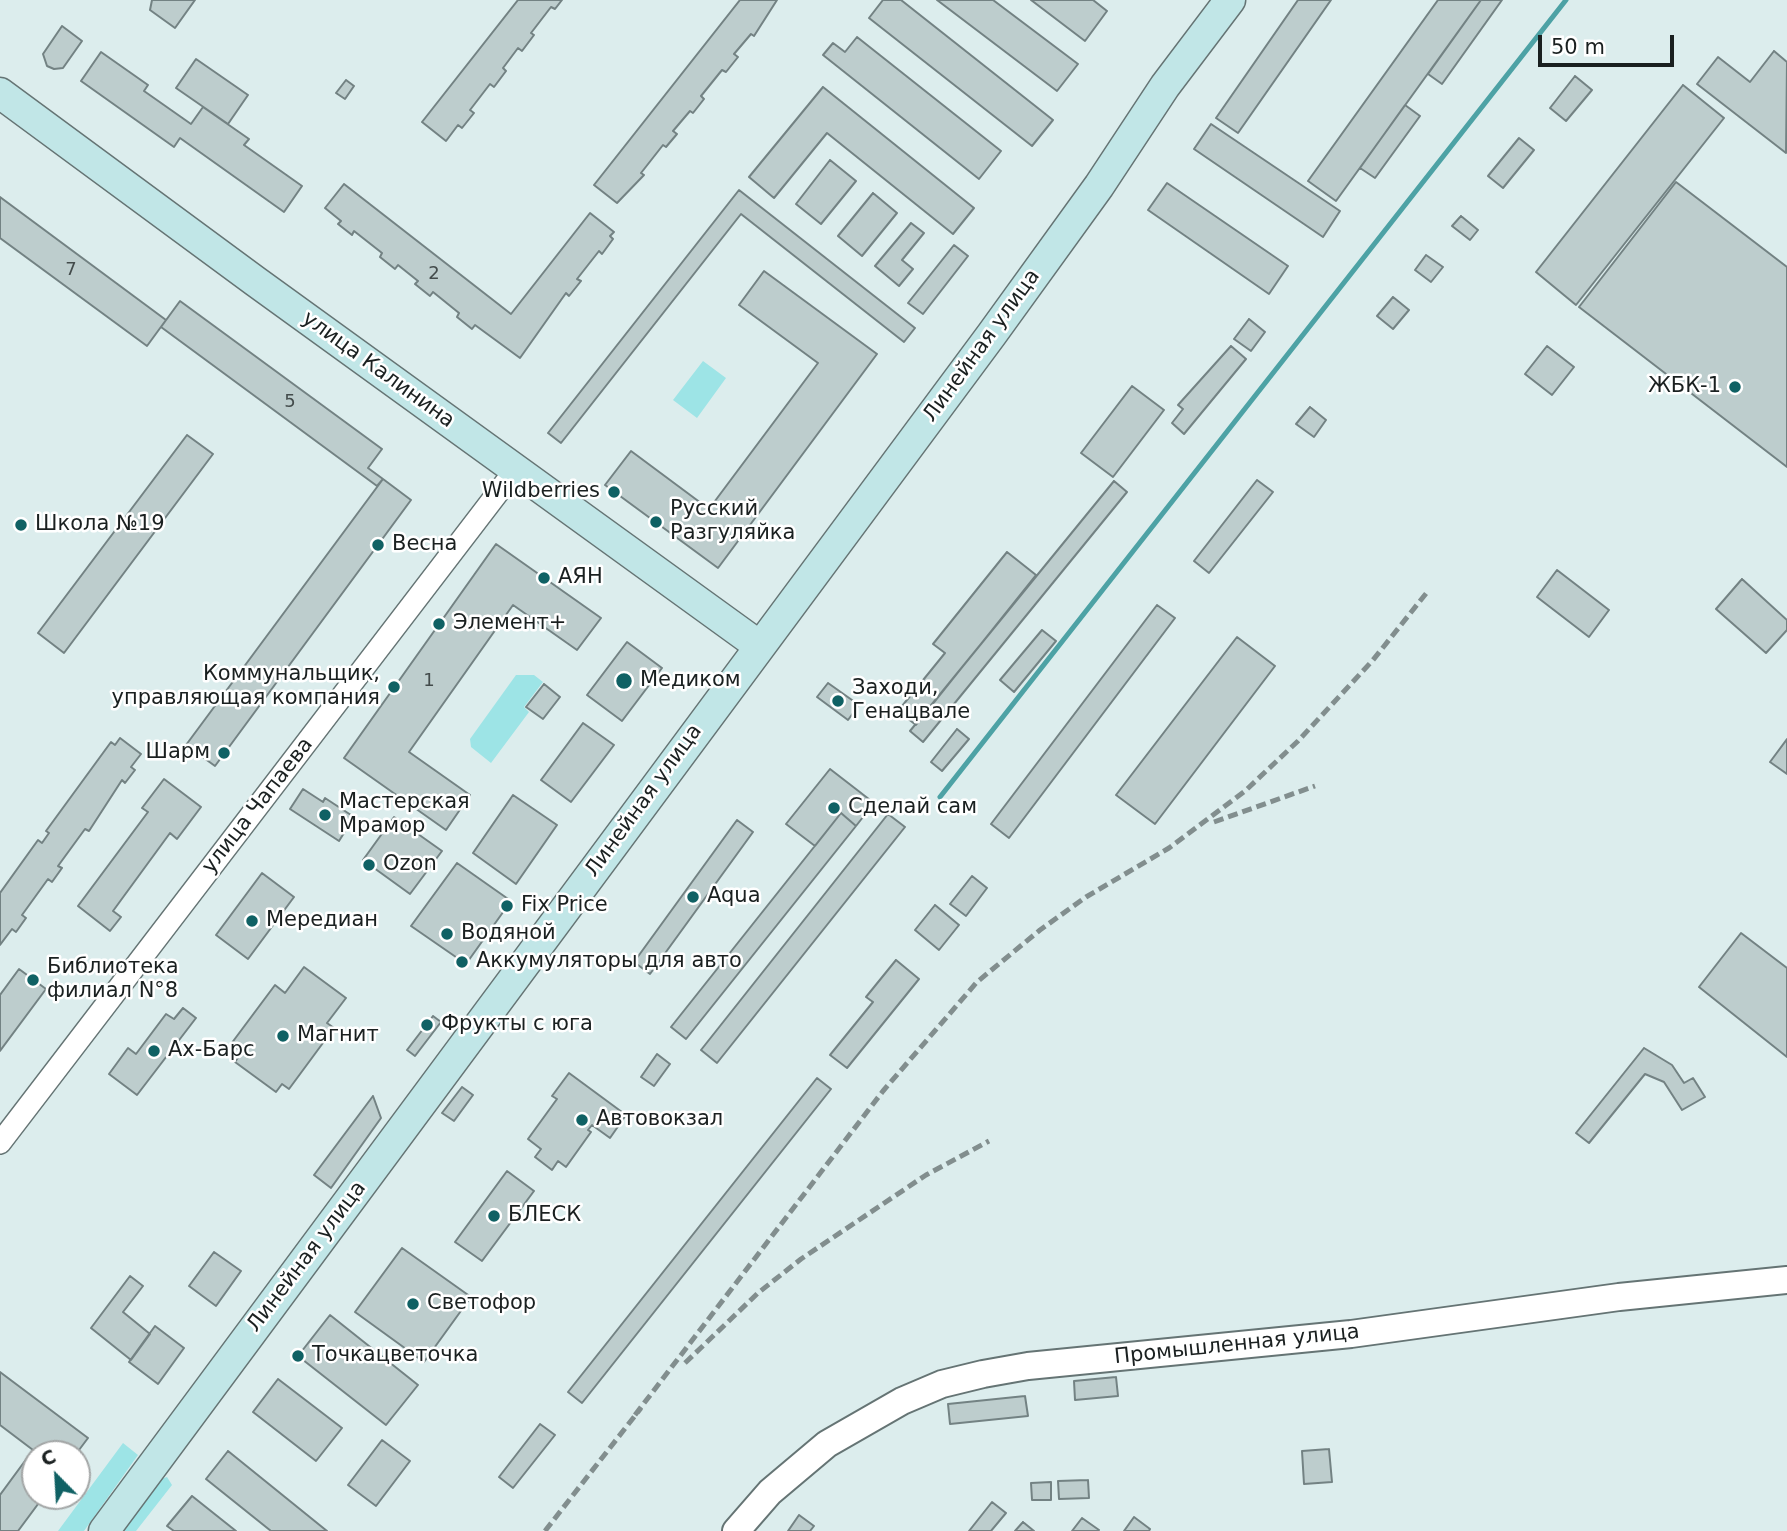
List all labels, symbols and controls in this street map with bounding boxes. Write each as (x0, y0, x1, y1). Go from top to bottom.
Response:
scale bar (1542, 21, 1678, 65)
text: 50 m (1551, 35, 1605, 59)
house number: 7 (65, 259, 77, 281)
house number: 2 (428, 263, 440, 285)
street label: Линейная улица (918, 265, 1046, 427)
street label: улица Калинина (297, 306, 459, 434)
place label: ЖБК-1 (1648, 374, 1721, 400)
marker: ЖБК-1 (1727, 379, 1743, 395)
house number: 5 (284, 391, 296, 413)
place label: Wildberries (482, 479, 600, 505)
marker: Wildberries (606, 484, 622, 500)
place label: Русский Разгуляйка (670, 497, 795, 547)
place label: Школа №19 (35, 512, 165, 538)
marker: Русский Разгуляйка (648, 514, 664, 530)
marker: Школа №19 (13, 517, 29, 533)
place label: Весна (392, 532, 457, 558)
marker: Весна (370, 537, 386, 553)
place label: АЯН (558, 565, 603, 591)
marker: АЯН (536, 570, 552, 586)
place label: Элемент+ (453, 611, 566, 637)
marker: Элемент+ (431, 616, 447, 632)
place label: Коммунальщик, управляющая компания (112, 662, 380, 712)
place label: Медиком (640, 668, 741, 694)
house number: 1 (423, 670, 435, 692)
marker: Медиком (614, 671, 634, 691)
place label: Заходи, Генацвале (852, 676, 970, 726)
marker: Коммунальщик, управляющая компания (386, 679, 402, 695)
marker: Заходи, Генацвале (830, 693, 846, 709)
street label: Линейная улица (580, 720, 708, 882)
street label: улица Чапаева (197, 733, 319, 879)
place label: Шарм (146, 740, 210, 766)
marker: Шарм (216, 745, 232, 761)
place label: Мастерская Мрамор (339, 790, 470, 840)
place label: Сделай сам (848, 795, 977, 821)
marker: Сделай сам (826, 800, 842, 816)
marker: Мастерская Мрамор (317, 807, 333, 823)
place label: Ozon (383, 852, 437, 878)
marker: Ozon (361, 857, 377, 873)
place label: Aqua (707, 884, 761, 910)
marker: Aqua (685, 889, 701, 905)
place label: Fix Price (521, 893, 608, 919)
marker: Fix Price (499, 898, 515, 914)
place label: Мередиан (266, 908, 378, 934)
marker: Мередиан (244, 913, 260, 929)
place label: Водяной (461, 921, 556, 947)
marker: Водяной (439, 926, 455, 942)
place label: Аккумуляторы для авто (476, 949, 742, 975)
marker: Аккумуляторы для авто (454, 954, 470, 970)
place label: Библиотека филиал N°8 (47, 955, 179, 1005)
marker: Библиотека филиал N°8 (25, 972, 41, 988)
place label: Фрукты с юга (441, 1012, 593, 1038)
marker: Фрукты с юга (419, 1017, 435, 1033)
place label: Магнит (297, 1023, 379, 1049)
marker: Магнит (275, 1028, 291, 1044)
place label: Ах-Барс (168, 1038, 255, 1064)
marker: Ах-Барс (146, 1043, 162, 1059)
place label: Автовокзал (596, 1107, 723, 1133)
marker: Автовокзал (574, 1112, 590, 1128)
street label: Линейная улица (242, 1177, 372, 1337)
place label: БЛЕСК (508, 1203, 581, 1229)
marker: БЛЕСК (486, 1208, 502, 1224)
place label: Светофор (427, 1291, 536, 1317)
marker: Светофор (405, 1296, 421, 1312)
street label: Промышленная улица (1113, 1320, 1361, 1370)
place label: Точкацветочка (312, 1343, 478, 1369)
marker: Точкацветочка (290, 1348, 306, 1364)
north arrow (21, 1440, 91, 1510)
text: С (37, 1445, 59, 1471)

